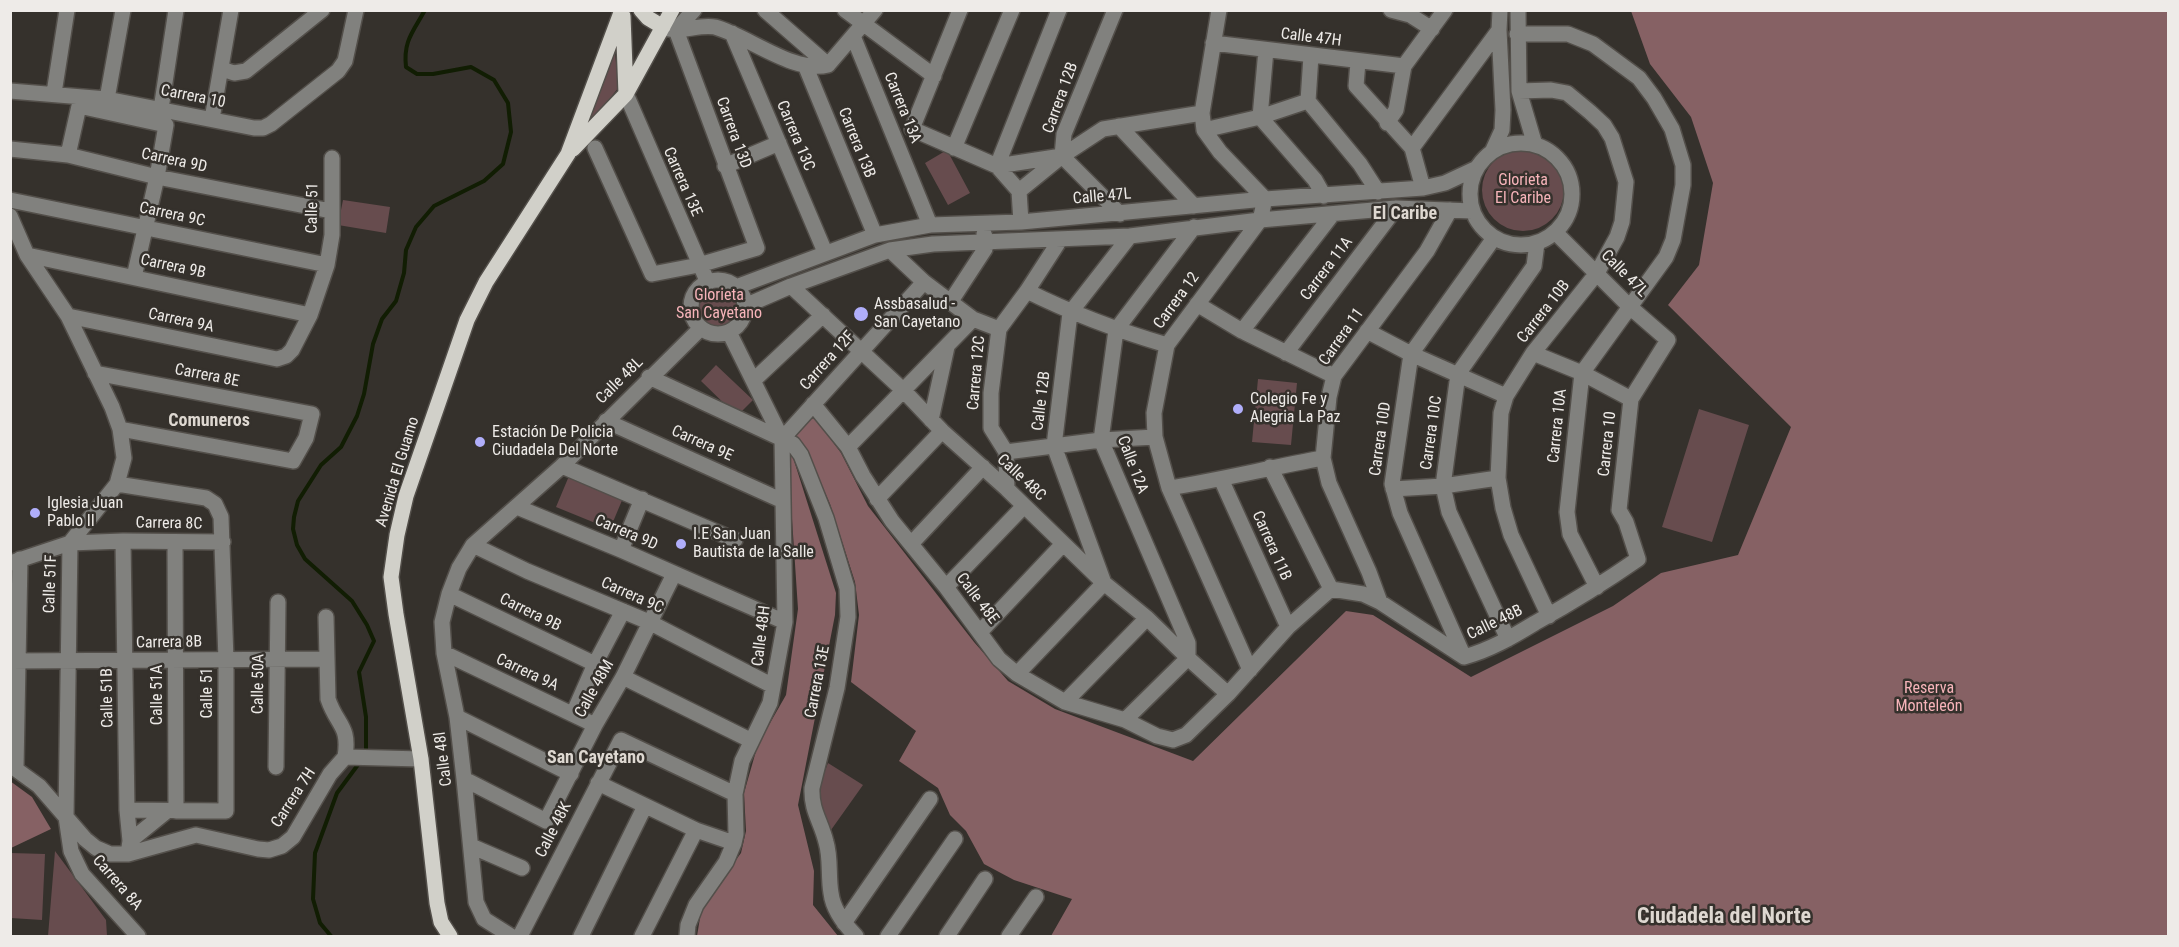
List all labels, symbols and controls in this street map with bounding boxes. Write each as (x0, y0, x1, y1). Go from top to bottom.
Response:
street label: Calle 47H (1280, 25, 1342, 51)
street label: Carrera 12B (1039, 60, 1083, 136)
street label: Carrera 13A (879, 70, 925, 146)
street label: Carrera 10 (159, 81, 227, 113)
street label: Carrera 13D (711, 95, 755, 171)
street label: Carrera 13C (772, 98, 818, 174)
street label: Carrera 13B (833, 105, 879, 181)
street label: Carrera 9D (139, 145, 209, 177)
street label: Carrera 13E (658, 145, 706, 219)
park label: Glorieta El Caribe (1495, 171, 1551, 209)
street label: Calle 51 (303, 182, 323, 234)
street label: Calle 47L (1072, 185, 1132, 209)
street label: Carrera 9C (137, 199, 207, 231)
district label: El Caribe (1373, 203, 1437, 225)
street label: Carrera 11A (1297, 233, 1357, 305)
street label: Calle 47L (1596, 246, 1652, 302)
street label: Carrera 9B (139, 251, 207, 283)
street label: Carrera 12 (1150, 269, 1204, 333)
street label: Carrera 10B (1514, 277, 1574, 347)
park label: Glorieta San Cayetano (676, 286, 762, 324)
place label: Assbasalud - San Cayetano (874, 295, 960, 333)
street label: Carrera 9A (146, 305, 216, 337)
marker: Assbasalud - San Cayetano (852, 305, 870, 323)
street label: Carrera 11 (1315, 305, 1369, 369)
street label: Carrera 12F (796, 327, 860, 395)
street label: Carrera 12C (964, 335, 990, 411)
street label: Calle 48L (592, 353, 648, 409)
street label: Carrera 8E (173, 360, 241, 392)
street label: Calle 12B (1029, 370, 1055, 432)
street label: Carrera 10A (1545, 388, 1571, 464)
place label: Colegio Fe y Alegria La Paz (1250, 390, 1341, 428)
street label: Carrera 10C (1417, 395, 1447, 471)
street label: Carrera 10D (1366, 401, 1396, 477)
marker: Colegio Fe y Alegria La Paz (1231, 402, 1245, 416)
district label: Comuneros (168, 410, 250, 432)
street label: Carrera 10 (1595, 410, 1621, 478)
street label: Avenida El Guamo (372, 415, 424, 529)
street label: Carrera 9E (668, 422, 736, 466)
place label: Estación De Policia Ciudadela Del Norte (492, 423, 618, 461)
street label: Calle 12A (1112, 433, 1152, 497)
marker: Estación De Policia Ciudadela Del Norte (473, 435, 487, 449)
street label: Calle 48C (992, 450, 1050, 506)
place label: Iglesia Juan Pablo II (47, 494, 123, 532)
marker: Iglesia Juan Pablo II (28, 506, 42, 520)
street label: Carrera 11B (1247, 508, 1295, 584)
street label: Carrera 9D (592, 511, 660, 555)
street label: Carrera 8C (135, 514, 203, 534)
place label: I.E San Juan Bautista de la Salle (693, 525, 814, 563)
marker: I.E San Juan Bautista de la Salle (674, 537, 688, 551)
street label: Calle 51F (40, 554, 62, 614)
street label: Calle 48E (952, 570, 1002, 628)
street label: Carrera 9C (598, 574, 666, 618)
street label: Carrera 9B (496, 590, 564, 636)
street label: Calle 48B (1464, 601, 1526, 645)
street label: Calle 48H (749, 605, 775, 667)
street label: Carrera 8B (136, 633, 202, 653)
street label: Carrera 13E (802, 644, 834, 720)
street label: Carrera 9A (493, 650, 561, 696)
street label: Calle 50A (249, 654, 269, 714)
street label: Calle 48M (571, 657, 619, 721)
street label: Calle 51A (148, 665, 168, 725)
street label: Calle 51 (198, 667, 218, 719)
street label: Calle 51B (98, 668, 118, 728)
park label: Reserva Monteleón (1895, 679, 1963, 717)
street label: Calle 48l (431, 731, 457, 787)
district label: San Cayetano (547, 747, 645, 769)
street label: Carrera 7H (268, 764, 320, 832)
street label: Calle 48K (532, 799, 576, 861)
street label: Carrera 8A (88, 851, 146, 915)
district label: Ciudadela del Norte (1637, 904, 1811, 930)

